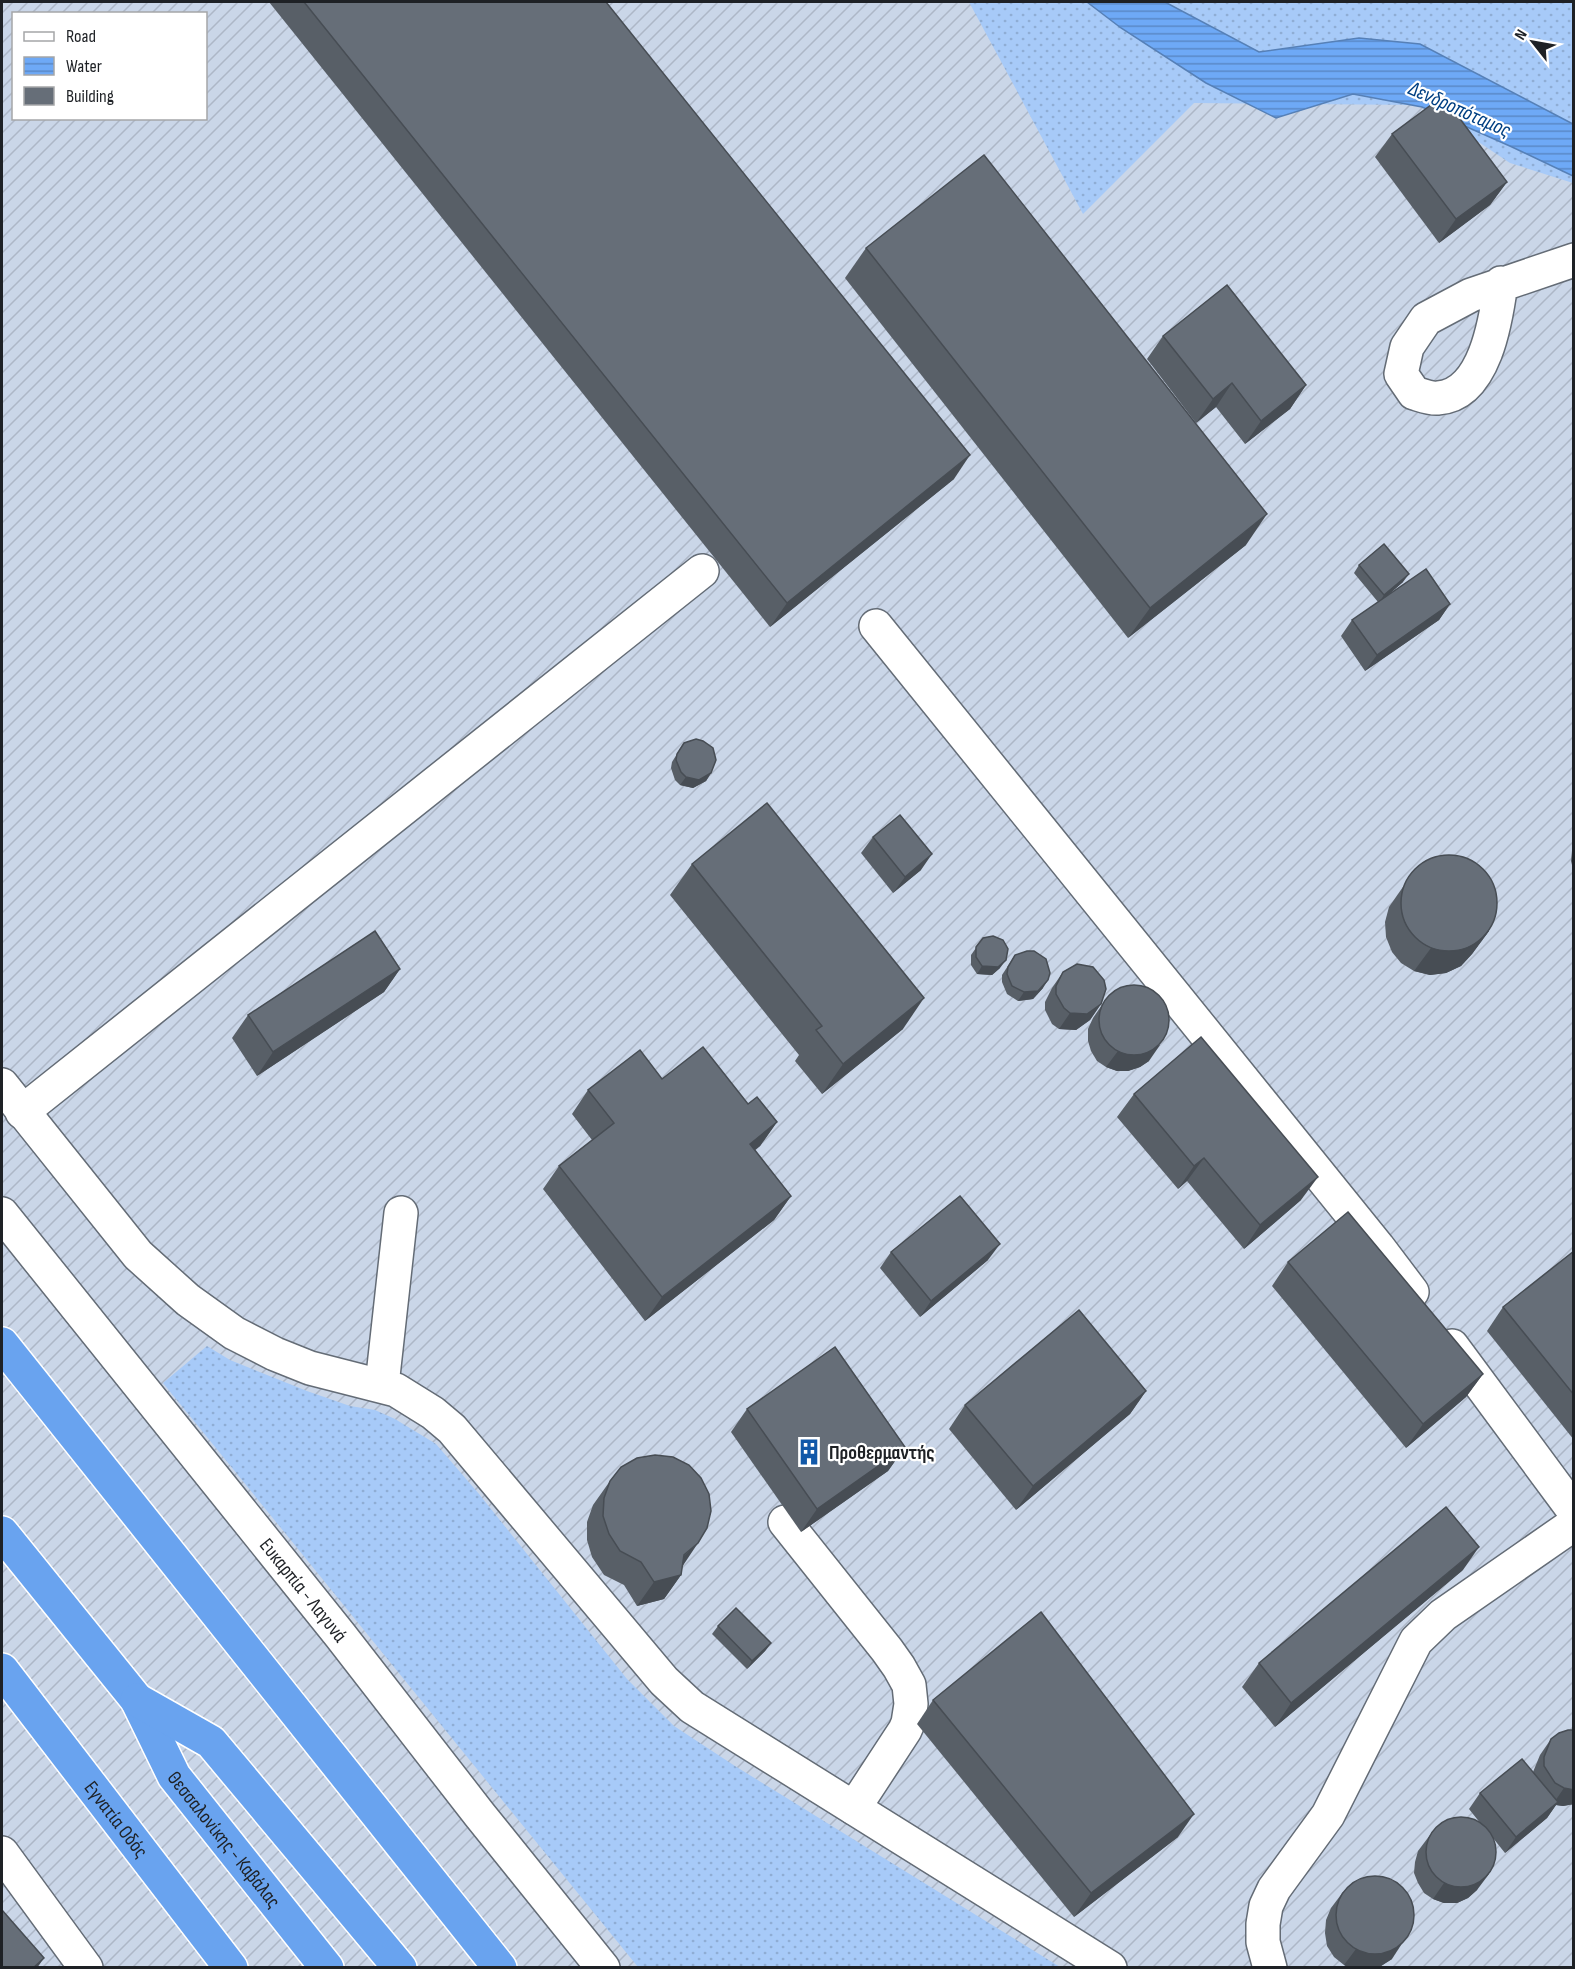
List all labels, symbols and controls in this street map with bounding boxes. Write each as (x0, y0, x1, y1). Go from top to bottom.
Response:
legend (12, 12, 207, 120)
north arrow (1503, 12, 1563, 72)
text: Road (66, 26, 96, 47)
text: N (1511, 26, 1532, 44)
text: Water (66, 56, 102, 77)
water label: Δενδροπόταμος (1404, 75, 1516, 143)
text: Building (66, 86, 114, 107)
building icon: Προθερμαντής (794, 1437, 824, 1467)
place label: Προθερμαντής (829, 1441, 935, 1465)
street label: Ευκαρπία - Λαγυνά (254, 1534, 352, 1648)
street label: Θεσσαλονίκης - Καβάλας (162, 1766, 285, 1913)
street label: Εγνατία Οδός (79, 1777, 153, 1863)

